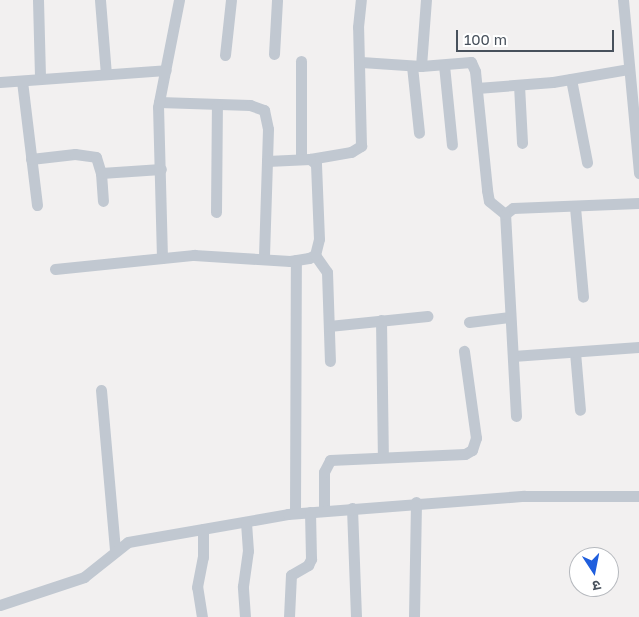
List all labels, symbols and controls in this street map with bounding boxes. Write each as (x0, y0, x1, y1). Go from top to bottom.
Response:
scale bar (459, 20, 616, 52)
text: 100 m (464, 30, 507, 48)
north arrow (569, 547, 619, 597)
text: उ (591, 577, 602, 595)

